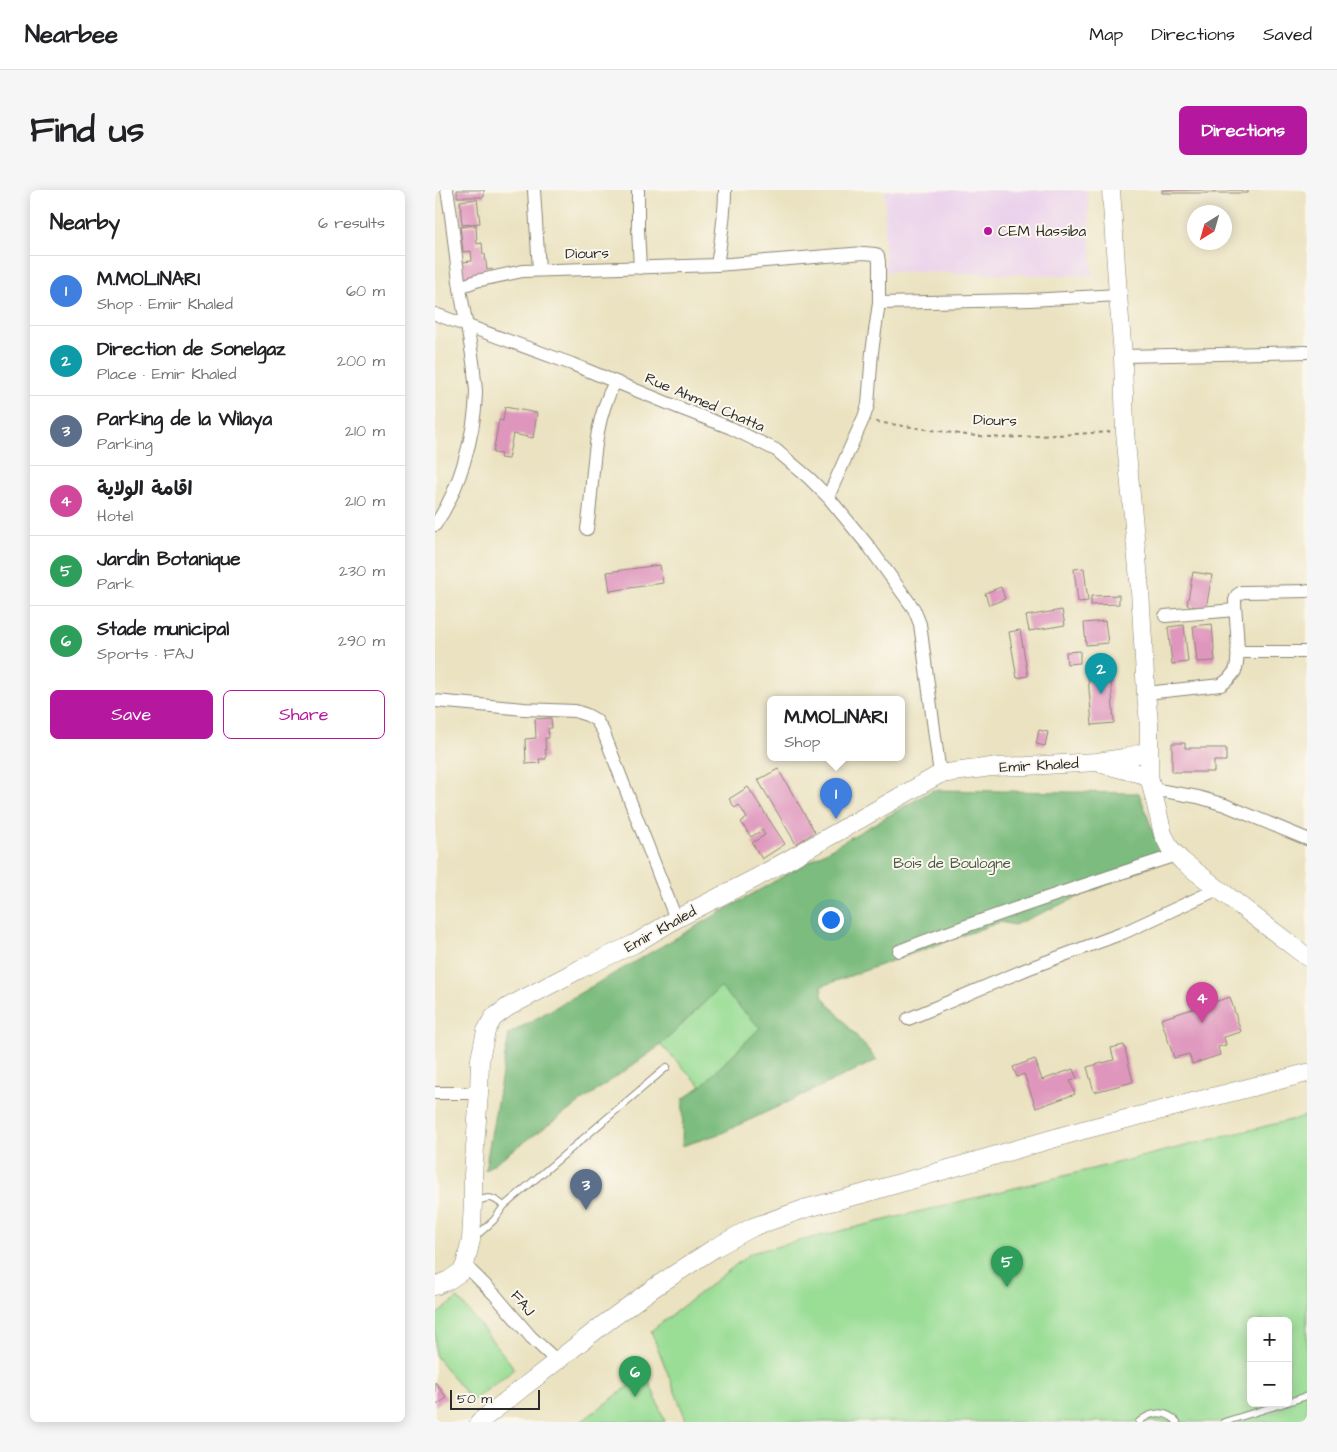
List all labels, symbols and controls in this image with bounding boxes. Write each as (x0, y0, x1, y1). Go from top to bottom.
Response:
text: Nearbee (25, 18, 118, 52)
text: Map (1089, 22, 1123, 47)
text: Directions (1151, 22, 1235, 47)
text: Saved (1263, 22, 1312, 47)
text: Find us (30, 106, 144, 155)
button: Directions (1179, 106, 1307, 155)
north arrow (1187, 205, 1232, 250)
text: Nearby (50, 208, 120, 237)
text: 6 results (318, 212, 385, 234)
place label: CEM Hassiba (998, 221, 1086, 242)
marker: CEM Hassiba (982, 225, 994, 237)
street label: Diours (565, 243, 610, 264)
text: M.MOLINARI (97, 266, 200, 293)
text: 1 (65, 280, 67, 302)
text: 60 m (346, 280, 385, 302)
text: Shop · Emir Khaled (97, 293, 233, 315)
text: Direction de Sonelgaz (97, 336, 286, 363)
text: 2 (61, 350, 71, 372)
text: 200 m (337, 350, 385, 372)
text: Place · Emir Khaled (97, 363, 236, 385)
street label: Rue Ahmed Chatta (642, 368, 768, 437)
text: Parking de la Wilaya (97, 406, 272, 433)
street label: Diours (973, 409, 1018, 432)
text: 3 (62, 420, 70, 442)
text: 210 m (345, 420, 385, 442)
text: Parking (97, 433, 153, 455)
text: اقامة الولاية (97, 476, 192, 503)
text: 4 (61, 490, 71, 512)
text: 210 m (345, 490, 385, 512)
text: Hotel (97, 505, 133, 527)
text: Jardin Botanique (97, 546, 241, 573)
text: 5 (60, 560, 72, 582)
text: 230 m (339, 560, 385, 582)
text: Park (97, 573, 134, 595)
text: Stade municipal (97, 616, 229, 643)
text: 6 (61, 630, 71, 652)
text: 290 m (338, 630, 385, 652)
text: Sports · FAJ (97, 643, 193, 665)
pin: 2 (1085, 653, 1117, 694)
button: Save (50, 690, 213, 739)
button: Share (223, 690, 385, 739)
popup (767, 696, 905, 761)
text: M.MOLINARI (784, 704, 888, 731)
text: Shop (784, 731, 820, 753)
street label: Emir Khaled (999, 753, 1080, 778)
pin: 1 (820, 778, 852, 819)
park label: Bois de Boulogne (893, 853, 1011, 875)
street label: Emir Khaled (620, 901, 700, 958)
your location (818, 907, 844, 933)
pin: 4 (1186, 982, 1218, 1023)
pin: 3 (570, 1169, 602, 1210)
pin: 5 (991, 1246, 1023, 1287)
street label: FAJ (506, 1286, 540, 1321)
map controls (1247, 1317, 1292, 1407)
button: + (1247, 1317, 1292, 1362)
pin: 6 (619, 1356, 651, 1397)
button: − (1247, 1362, 1292, 1407)
scale bar (450, 1387, 540, 1410)
text: 50 m (457, 1389, 492, 1409)

